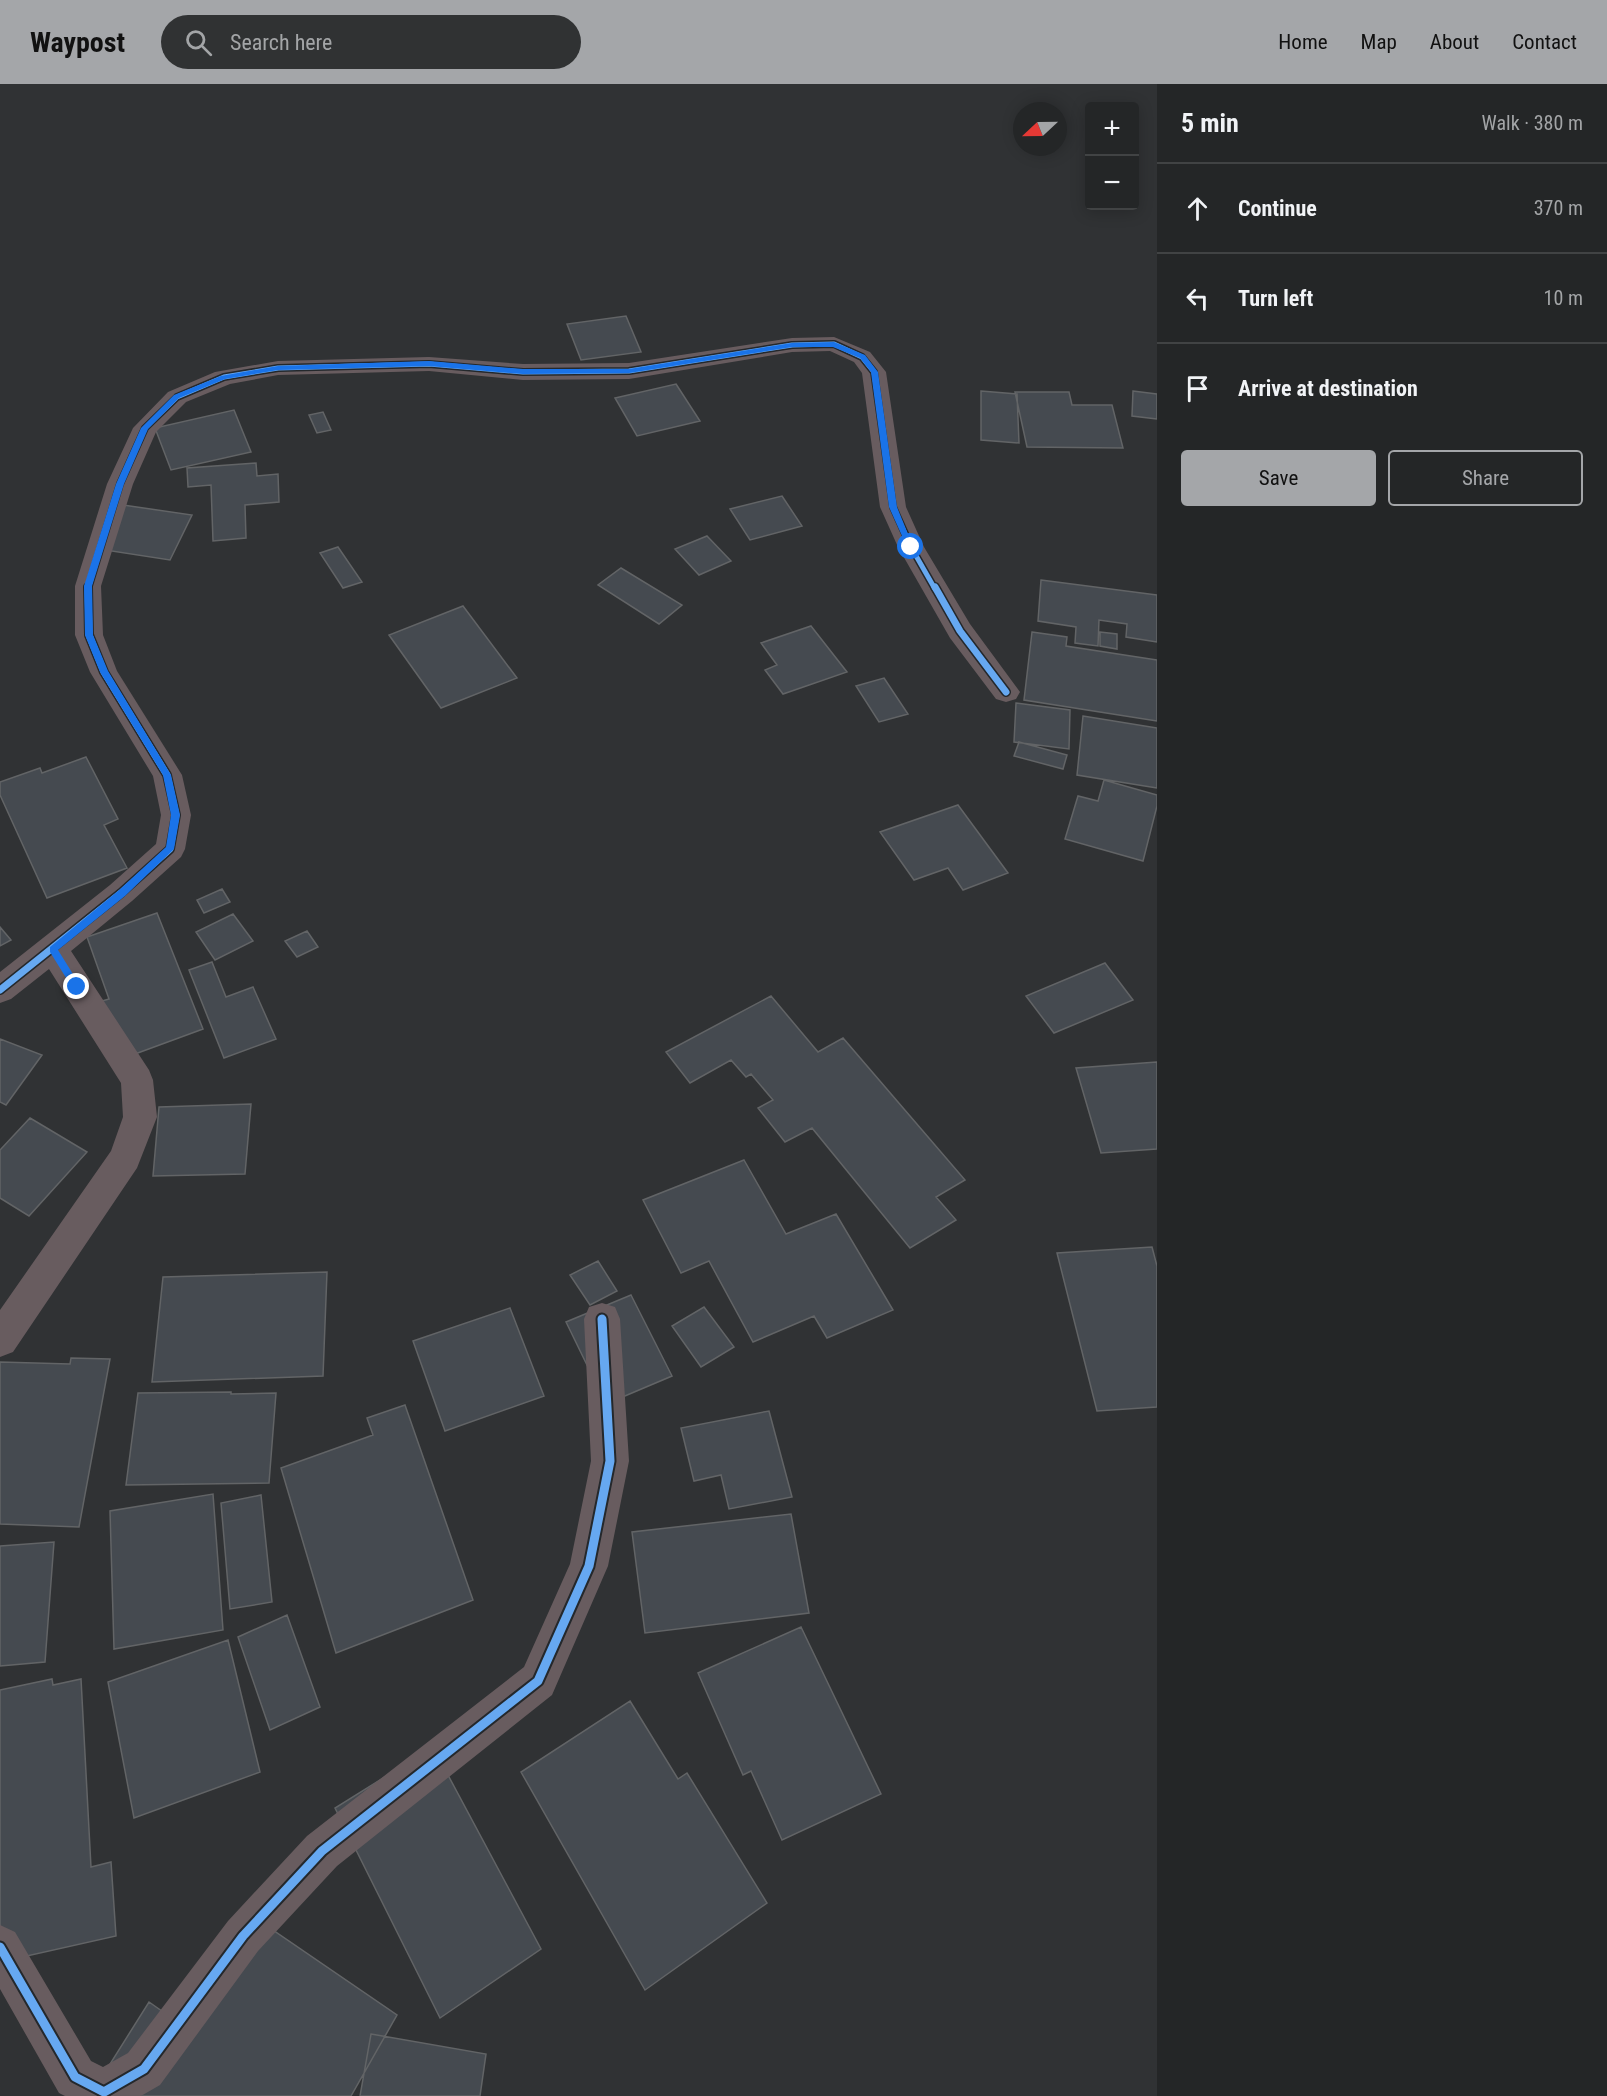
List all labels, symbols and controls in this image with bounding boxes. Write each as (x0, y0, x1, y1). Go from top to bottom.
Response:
search box (161, 15, 581, 69)
text: Waypost (30, 26, 125, 59)
icon: search (182, 26, 215, 59)
text: Search here (230, 30, 332, 55)
text: Home (1278, 30, 1328, 54)
text: Map (1361, 30, 1397, 54)
text: About (1430, 30, 1479, 54)
text: Contact (1512, 30, 1577, 54)
north arrow (1013, 102, 1067, 156)
map controls (1085, 102, 1139, 210)
button: + (1085, 102, 1139, 156)
text: 5 min (1181, 108, 1239, 138)
text: Walk · 380 m (1482, 111, 1583, 135)
button: − (1085, 156, 1139, 210)
icon: ahead (1181, 192, 1214, 225)
text: Continue (1238, 196, 1317, 221)
text: 370 m (1534, 196, 1583, 220)
icon: left (1181, 282, 1214, 315)
text: Turn left (1238, 286, 1313, 311)
text: 10 m (1544, 286, 1583, 310)
icon: arrive (1181, 372, 1214, 405)
text: Arrive at destination (1238, 376, 1418, 401)
button: Save (1181, 450, 1376, 506)
button: Share (1388, 450, 1583, 506)
route start (897, 533, 923, 559)
route end (63, 973, 89, 999)

